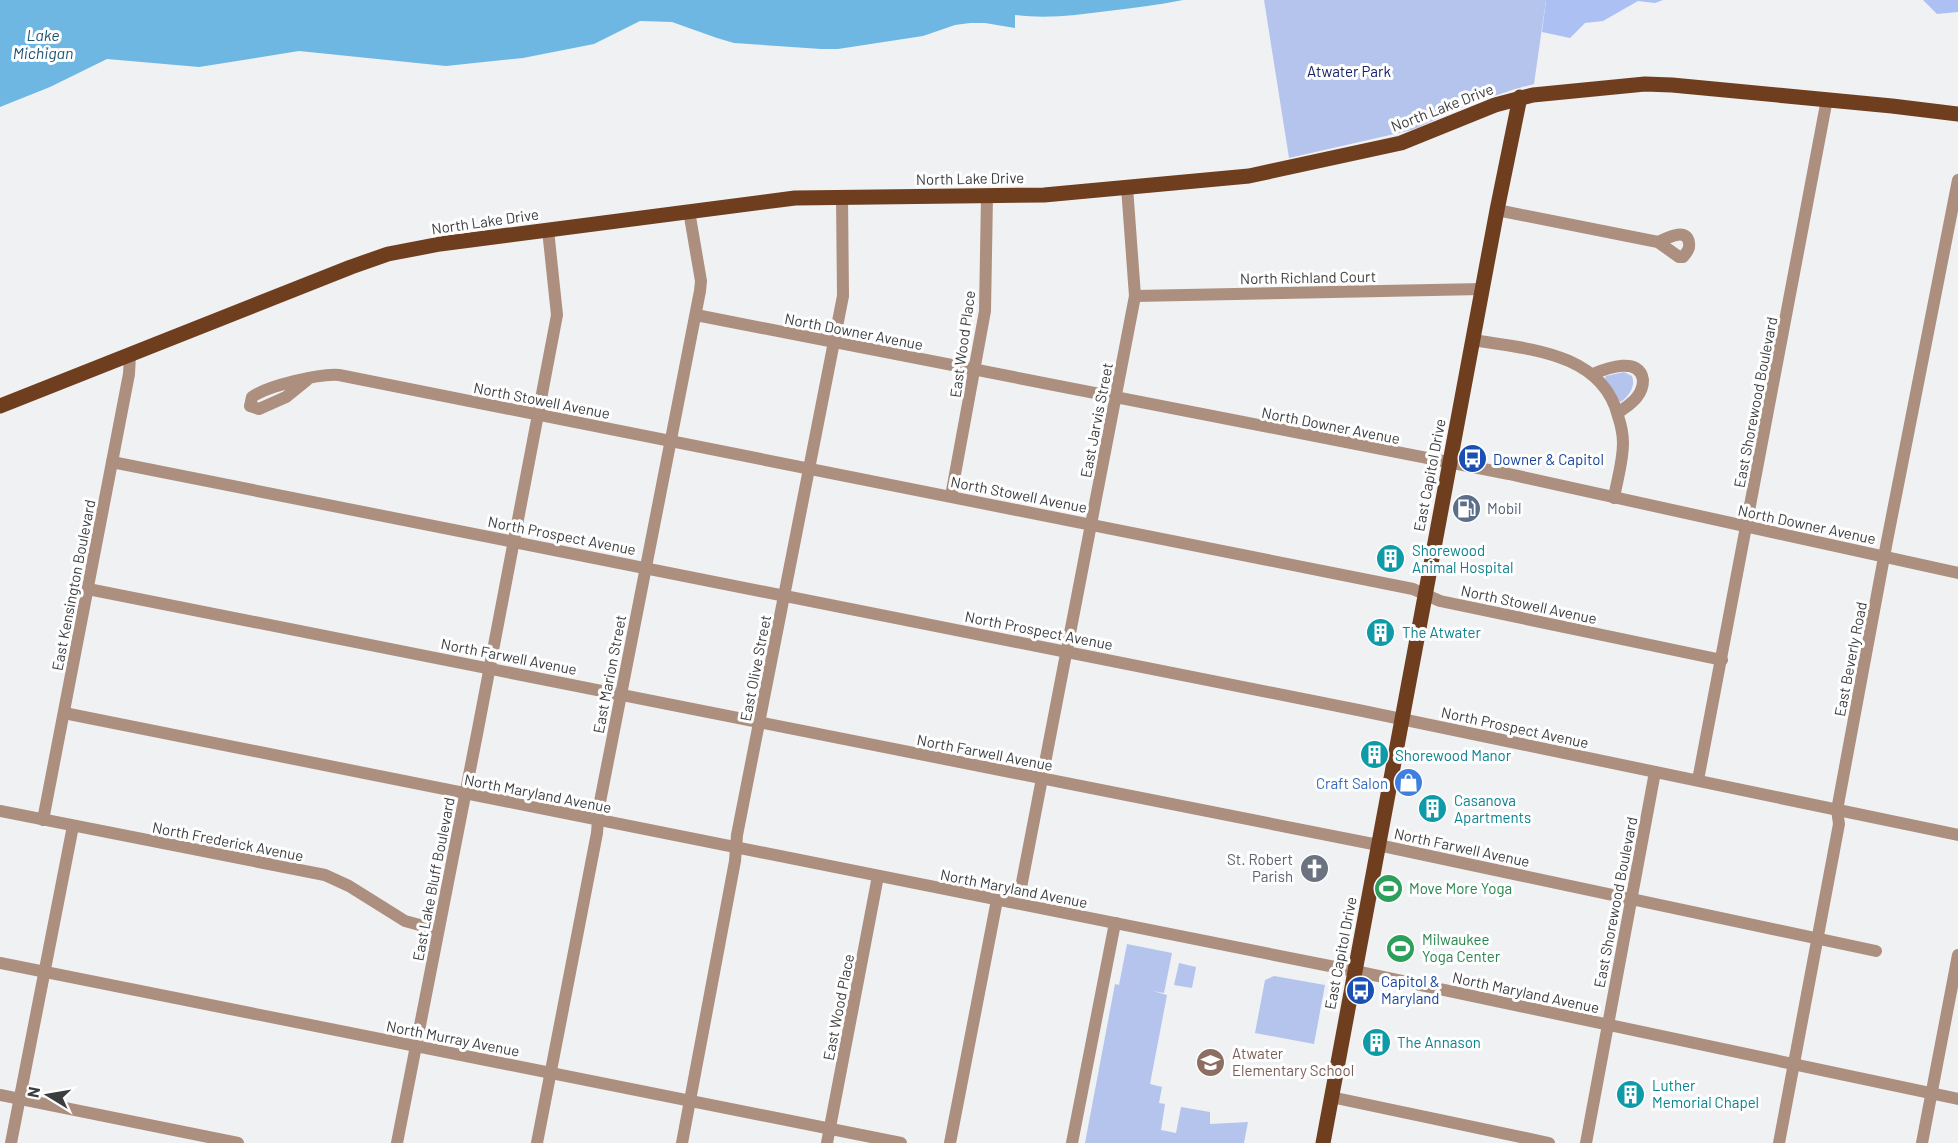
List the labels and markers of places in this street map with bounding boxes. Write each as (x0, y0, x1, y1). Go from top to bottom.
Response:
bus stop icon: Downer & Capitol (1456, 443, 1488, 475)
place label: Downer & Capitol (1493, 450, 1604, 468)
fuel station icon: Mobil (1450, 492, 1482, 524)
place label: Mobil (1487, 499, 1521, 517)
place label: Shorewood Animal Hospital (1412, 541, 1513, 576)
building icon: Shorewood Animal Hospital (1375, 543, 1407, 575)
building icon: The Atwater (1365, 616, 1397, 648)
place label: The Atwater (1402, 623, 1481, 641)
building icon: Shorewood Manor (1358, 739, 1390, 771)
place label: Shorewood Manor (1395, 746, 1512, 764)
shop icon: Craft Salon (1393, 767, 1425, 799)
place label: Craft Salon (1316, 774, 1388, 792)
place label: Casanova Apartments (1454, 791, 1531, 826)
building icon: Casanova Apartments (1417, 793, 1449, 825)
place label: St. Robert Parish (1227, 850, 1293, 885)
church icon: St. Robert Parish (1298, 852, 1330, 884)
sports icon: Move More Yoga (1372, 872, 1404, 904)
place label: Move More Yoga (1409, 879, 1512, 897)
place label: Milwaukee Yoga Center (1422, 930, 1501, 965)
sports icon: Milwaukee Yoga Center (1385, 932, 1417, 964)
place label: Capitol & Maryland (1381, 972, 1440, 1007)
bus stop icon: Capitol & Maryland (1344, 974, 1376, 1006)
building icon: The Annason (1360, 1026, 1392, 1058)
place label: The Annason (1397, 1033, 1481, 1051)
place label: Atwater Elementary School (1232, 1044, 1354, 1079)
school or university icon: Atwater Elementary School (1195, 1046, 1227, 1078)
place label: Luther Memorial Chapel (1652, 1076, 1759, 1111)
building icon: Luther Memorial Chapel (1615, 1078, 1647, 1110)

